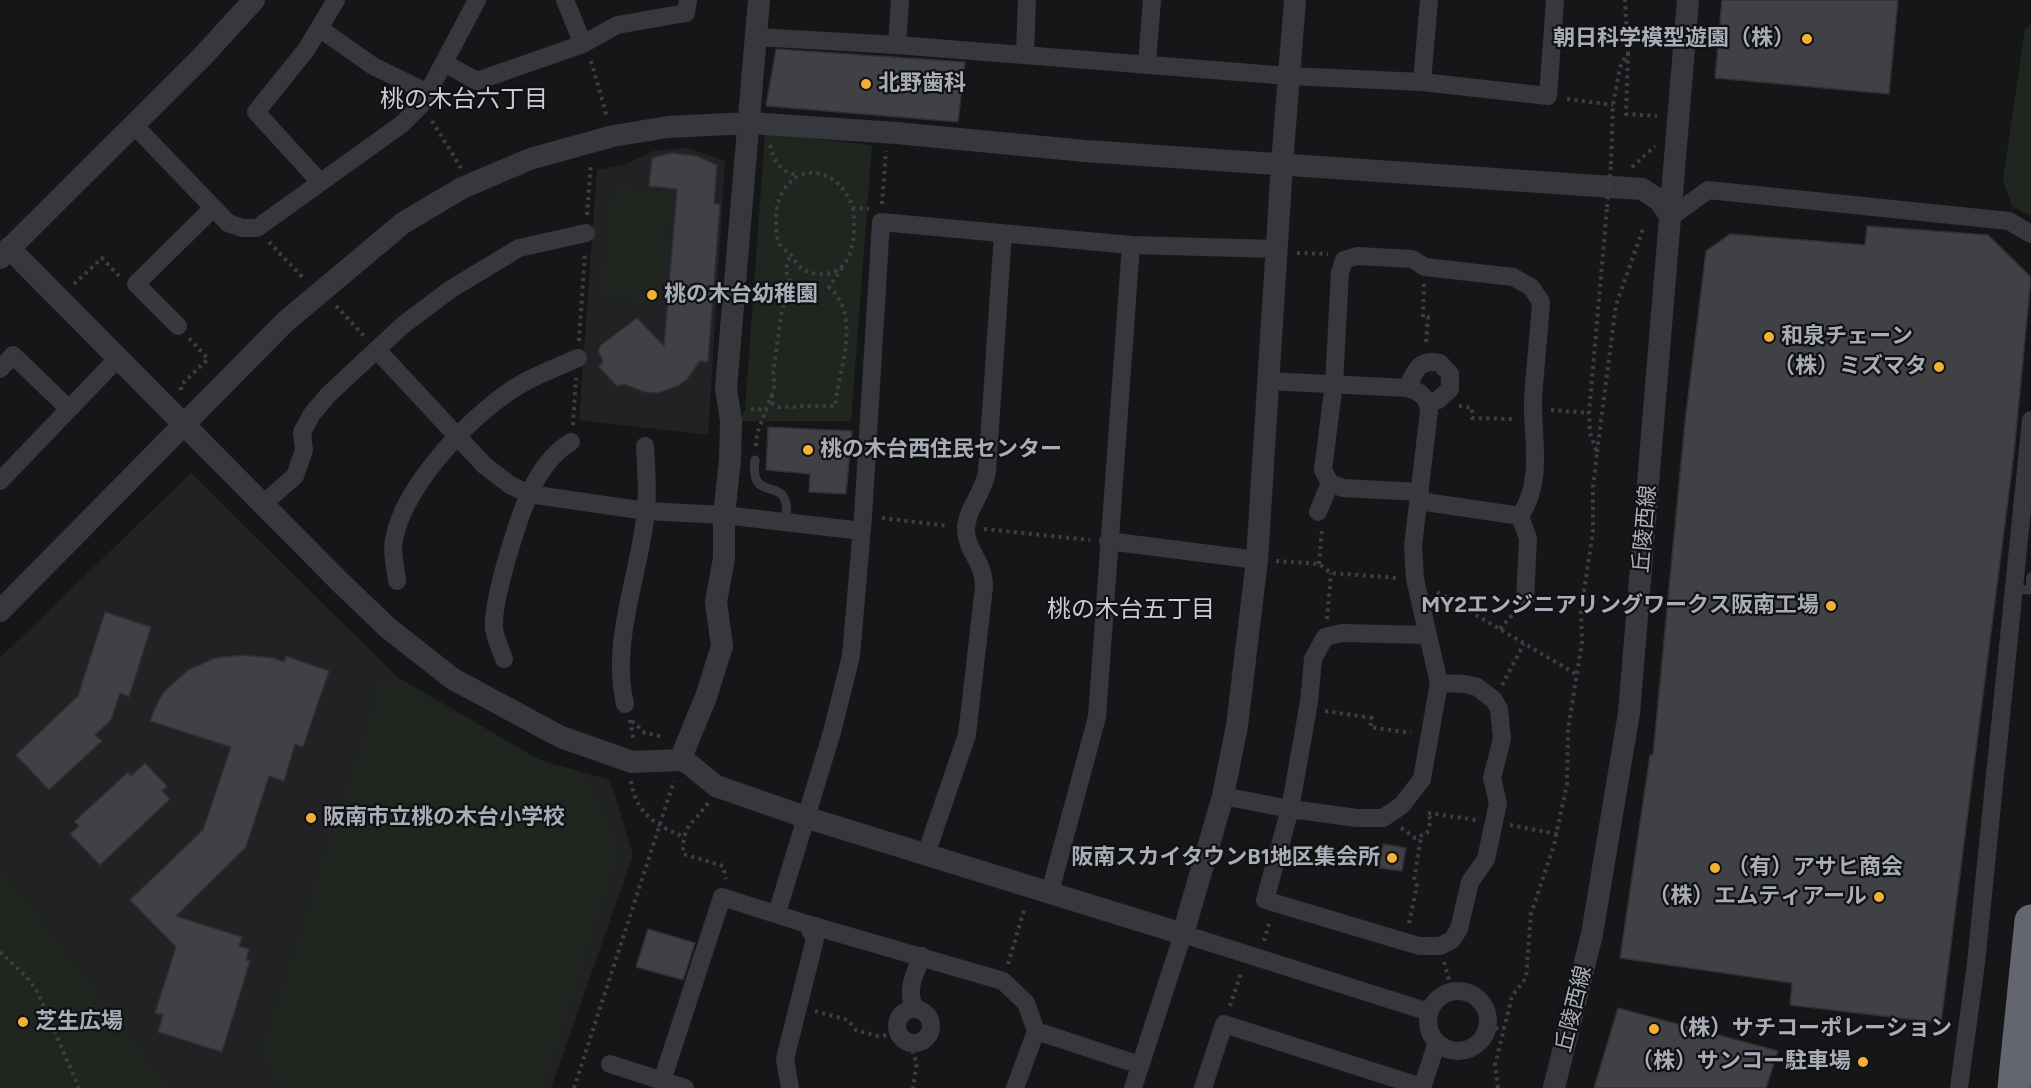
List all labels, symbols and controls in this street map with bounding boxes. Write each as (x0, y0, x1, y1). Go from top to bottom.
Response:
place label: 朝日科学模型遊園（株） (1553, 26, 1795, 52)
marker: 朝日科学模型遊園（株） (1800, 32, 1814, 46)
place label: 北野歯科 (878, 71, 966, 97)
marker: 北野歯科 (859, 77, 873, 91)
district label: 桃の木台六丁目 (380, 86, 548, 114)
place label: 桃の木台幼稚園 (664, 282, 818, 308)
marker: 桃の木台幼稚園 (645, 288, 659, 302)
place label: 和泉チェーン (1781, 324, 1913, 350)
marker: 和泉チェーン (1762, 330, 1776, 344)
place label: （株）ミズマタ (1773, 354, 1927, 380)
marker: （株）ミズマタ (1932, 360, 1946, 374)
place label: 桃の木台西住民センター (820, 437, 1062, 463)
marker: 桃の木台西住民センター (801, 443, 815, 457)
street label: 丘陵西線 (1628, 484, 1662, 574)
place label: MY2エンジニアリングワークス阪南工場 (1421, 593, 1819, 619)
district label: 桃の木台五丁目 (1047, 596, 1215, 624)
marker: MY2エンジニアリングワークス阪南工場 (1824, 599, 1838, 613)
place label: 阪南市立桃の木台小学校 (323, 805, 565, 831)
marker: 阪南市立桃の木台小学校 (304, 811, 318, 825)
place label: 阪南スカイタウンB1地区集会所 (1071, 845, 1380, 871)
marker: 阪南スカイタウンB1地区集会所 (1385, 851, 1399, 865)
place label: （有）アサヒ商会 (1727, 855, 1903, 881)
marker: （有）アサヒ商会 (1708, 861, 1722, 875)
place label: （株）エムティアール (1648, 884, 1867, 910)
marker: （株）エムティアール (1872, 890, 1886, 904)
street label: 丘陵西線 (1551, 963, 1597, 1055)
place label: 芝生広場 (35, 1009, 123, 1035)
marker: 芝生広場 (16, 1015, 30, 1029)
place label: （株）サチコーポレーション (1666, 1016, 1952, 1042)
marker: （株）サチコーポレーション (1647, 1022, 1661, 1036)
place label: （株）サンコー駐車場 (1631, 1049, 1851, 1075)
marker: （株）サンコー駐車場 (1856, 1055, 1870, 1069)

